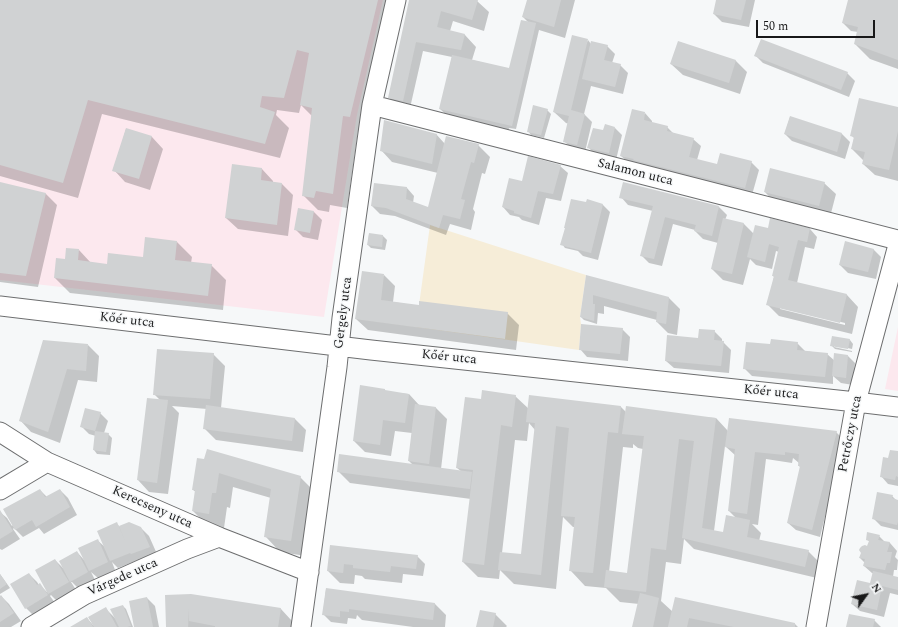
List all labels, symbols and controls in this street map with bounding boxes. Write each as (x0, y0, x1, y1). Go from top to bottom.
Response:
scale bar (758, 12, 877, 38)
text: 50 m (763, 17, 788, 36)
street label: Salamon utca (596, 156, 674, 190)
street label: Gergely utca (332, 276, 356, 350)
street label: Kőér utca (99, 310, 155, 332)
street label: Kőér utca (421, 347, 477, 369)
street label: Kőér utca (743, 382, 799, 404)
street label: Petrőczy utca (836, 394, 866, 474)
street label: Kerecseny utca (109, 483, 195, 533)
street label: Várgede utca (86, 556, 160, 600)
north arrow (846, 575, 886, 615)
text: N (867, 580, 886, 597)

